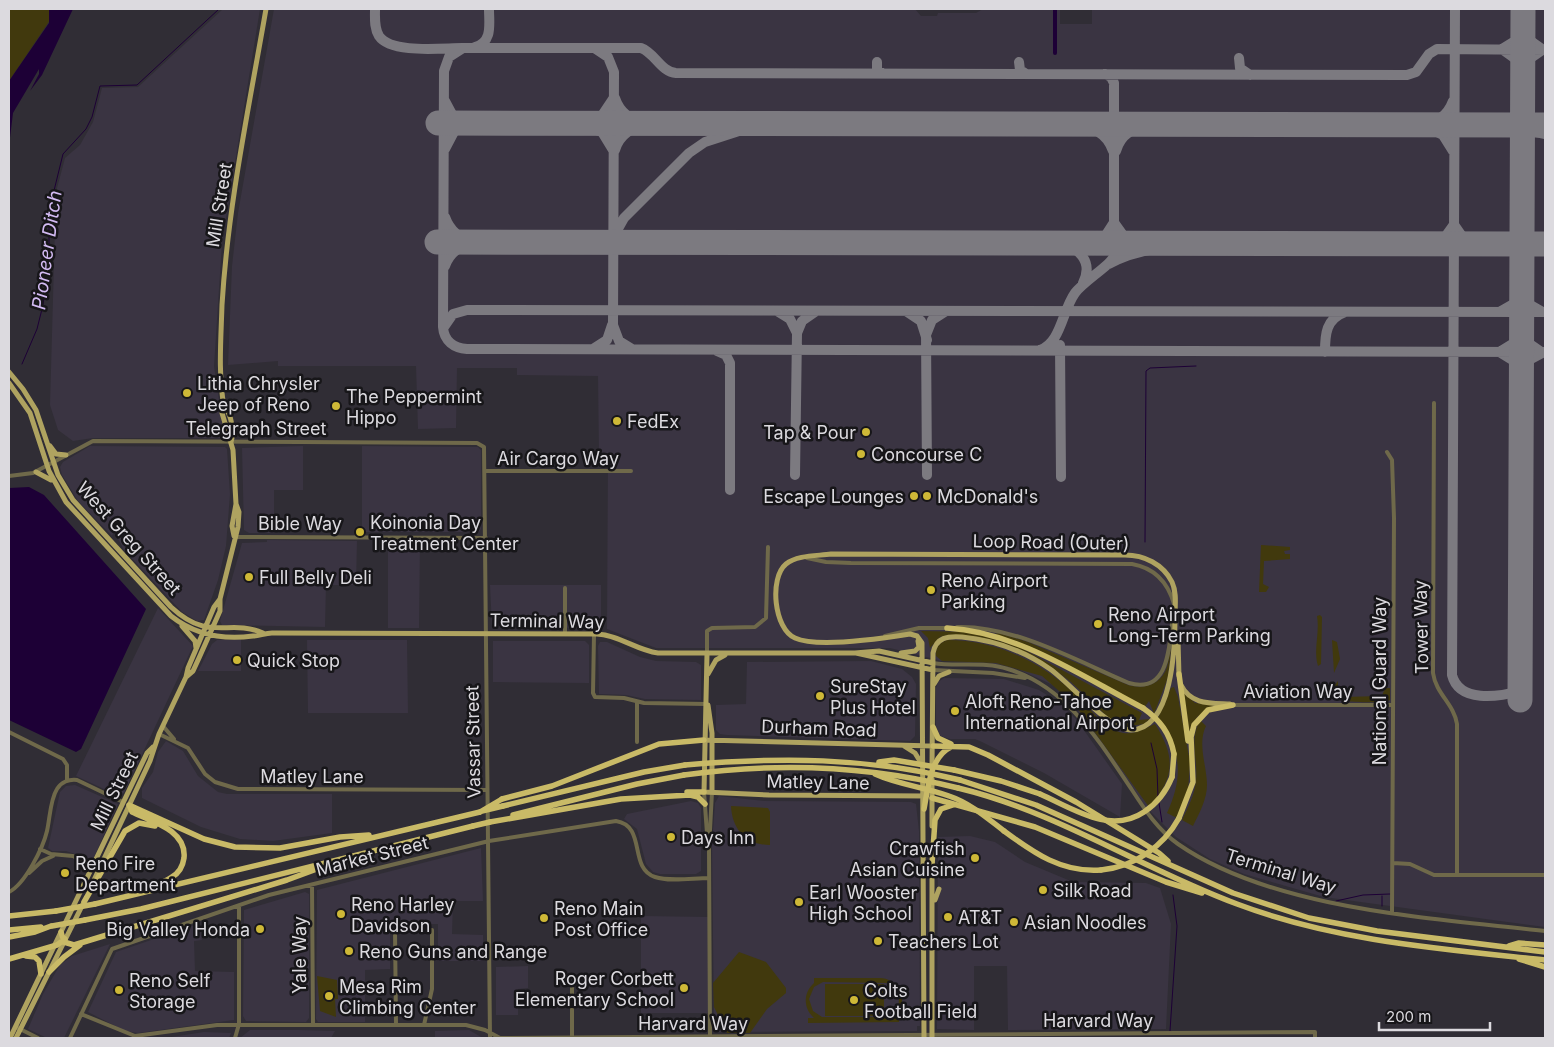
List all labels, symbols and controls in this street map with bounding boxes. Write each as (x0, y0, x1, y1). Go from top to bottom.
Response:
street label: Mill Street (202, 161, 236, 249)
water label: Pioneer Ditch (27, 189, 67, 311)
place label: Lithia Chrysler Jeep of Reno (197, 373, 320, 415)
place label: The Peppermint Hippo (346, 386, 482, 428)
marker: Lithia Chrysler Jeep of Reno (181, 387, 193, 399)
marker: The Peppermint Hippo (330, 400, 342, 412)
place label: FedEx (627, 411, 679, 432)
marker: FedEx (611, 415, 623, 427)
street label: Telegraph Street (185, 418, 327, 439)
place label: Tap & Pour (763, 422, 856, 443)
marker: Tap & Pour (860, 426, 872, 438)
place label: Concourse C (871, 444, 982, 465)
street label: Air Cargo Way (497, 448, 619, 469)
marker: Concourse C (855, 448, 867, 460)
street label: West Greg Street (73, 477, 185, 599)
place label: Escape Lounges (763, 486, 904, 507)
place label: McDonald's (937, 486, 1038, 507)
marker: Escape Lounges (908, 490, 920, 502)
marker: McDonald's (921, 490, 933, 502)
place label: Koinonia Day Treatment Center (370, 512, 519, 554)
street label: Bible Way (258, 513, 342, 534)
marker: Koinonia Day Treatment Center (354, 526, 366, 538)
street label: Loop Road (Outer) (972, 530, 1130, 554)
place label: Full Belly Deli (259, 567, 372, 588)
place label: Reno Airport Parking (941, 570, 1048, 612)
marker: Full Belly Deli (243, 571, 255, 583)
street label: Tower Way (1410, 580, 1432, 674)
marker: Reno Airport Parking (925, 584, 937, 596)
street label: National Guard Way (1369, 597, 1390, 765)
place label: Reno Airport Long-Term Parking (1108, 604, 1271, 646)
street label: Terminal Way (489, 609, 605, 633)
marker: Reno Airport Long-Term Parking (1092, 618, 1104, 630)
place label: Quick Stop (247, 650, 340, 671)
marker: Quick Stop (231, 654, 243, 666)
place label: SureStay Plus Hotel (830, 676, 916, 718)
street label: Aviation Way (1243, 681, 1353, 702)
street label: Vassar Street (462, 685, 484, 799)
marker: SureStay Plus Hotel (814, 690, 826, 702)
place label: Aloft Reno-Tahoe International Airport (965, 691, 1134, 733)
marker: Aloft Reno-Tahoe International Airport (949, 705, 961, 717)
street label: Durham Road (761, 715, 877, 741)
street label: Mill Street (86, 748, 142, 834)
street label: Matley Lane (260, 766, 364, 787)
street label: Matley Lane (766, 771, 870, 793)
place label: Days Inn (681, 827, 755, 848)
marker: Days Inn (665, 831, 677, 843)
street label: Market Street (314, 832, 431, 880)
place label: Crawfish Asian Cuisine (850, 838, 965, 880)
street label: Terminal Way (1223, 844, 1339, 898)
marker: Crawfish Asian Cuisine (969, 852, 981, 864)
place label: Reno Fire Department (75, 853, 176, 895)
marker: Reno Fire Department (59, 867, 71, 879)
place label: Silk Road (1053, 880, 1132, 901)
place label: Earl Wooster High School (809, 882, 918, 924)
marker: Silk Road (1037, 884, 1049, 896)
place label: Reno Harley Davidson (351, 894, 454, 936)
marker: Earl Wooster High School (793, 896, 805, 908)
place label: Reno Main Post Office (554, 898, 648, 940)
place label: AT&T (958, 907, 1002, 928)
marker: Reno Harley Davidson (335, 908, 347, 920)
marker: AT&T (942, 911, 954, 923)
marker: Reno Main Post Office (538, 912, 550, 924)
place label: Asian Noodles (1024, 912, 1147, 933)
street label: Yale Way (289, 916, 310, 994)
marker: Asian Noodles (1008, 916, 1020, 928)
place label: Big Valley Honda (106, 919, 250, 940)
marker: Big Valley Honda (254, 923, 266, 935)
place label: Teachers Lot (888, 931, 999, 952)
marker: Teachers Lot (872, 935, 884, 947)
place label: Reno Guns and Range (359, 941, 547, 962)
marker: Reno Guns and Range (343, 945, 355, 957)
place label: Roger Corbett Elementary School (515, 968, 674, 1010)
place label: Reno Self Storage (129, 970, 211, 1012)
place label: Mesa Rim Climbing Center (339, 976, 476, 1018)
place label: Colts Football Field (864, 980, 977, 1022)
marker: Roger Corbett Elementary School (678, 982, 690, 994)
marker: Reno Self Storage (113, 984, 125, 996)
marker: Mesa Rim Climbing Center (323, 990, 335, 1002)
marker: Colts Football Field (848, 994, 860, 1006)
scale bar (1379, 1000, 1490, 1032)
text: 200 m (1386, 1007, 1431, 1026)
street label: Harvard Way (1043, 1010, 1153, 1031)
street label: Harvard Way (638, 1013, 748, 1034)

